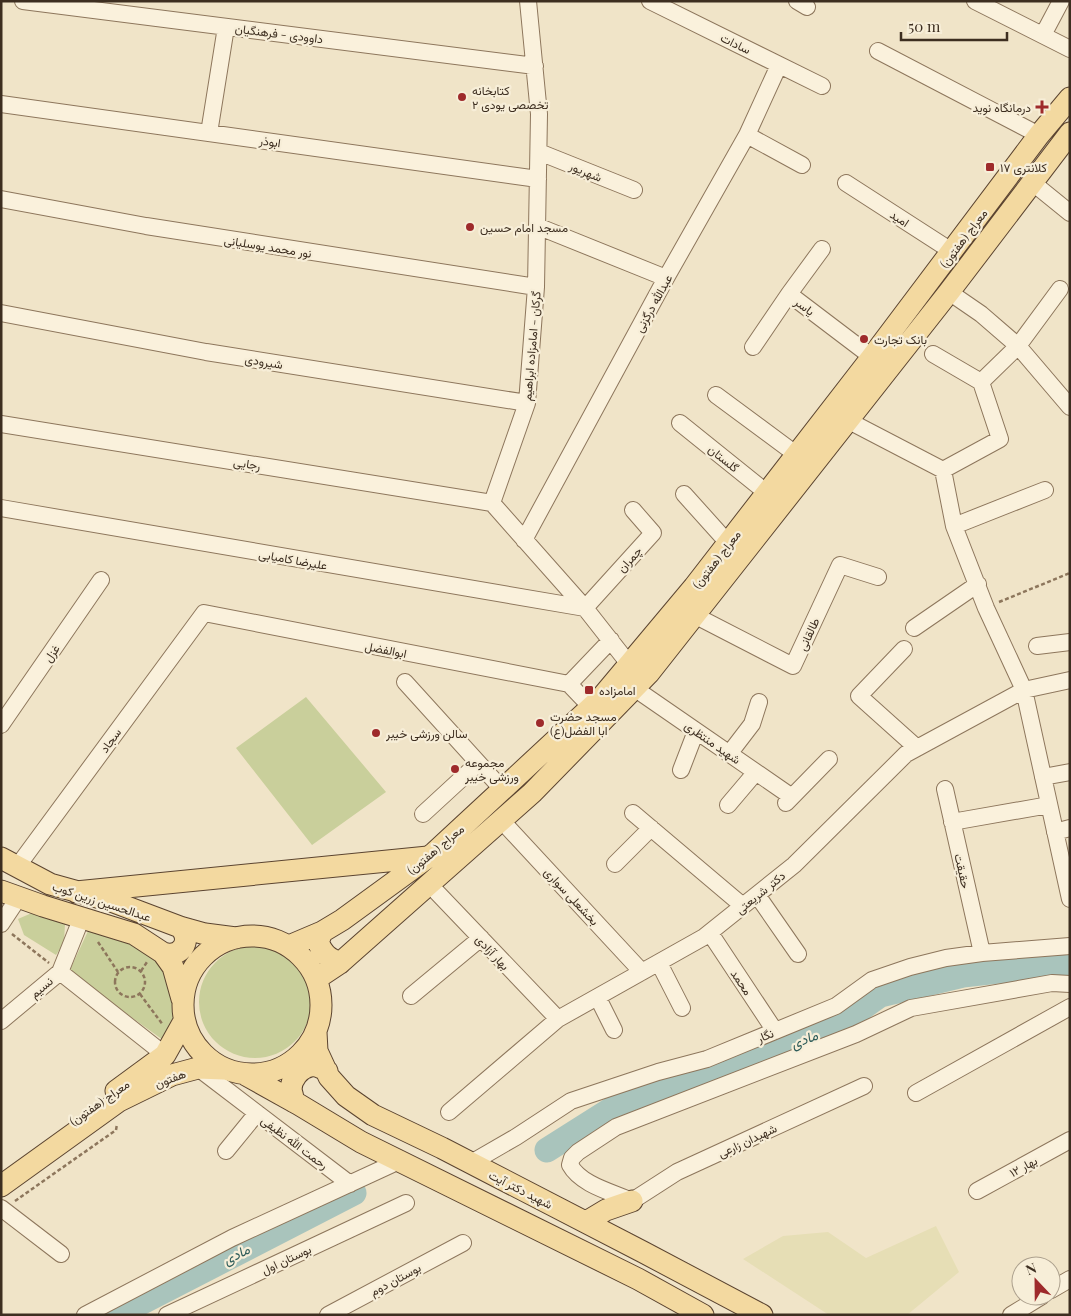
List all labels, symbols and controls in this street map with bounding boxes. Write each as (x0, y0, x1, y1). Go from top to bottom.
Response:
scale bar (901, 10, 1007, 42)
text: 50 m (908, 16, 941, 36)
street label: داوودی - فرهنگیان (234, 20, 324, 47)
street label: سادات (718, 29, 754, 57)
place label: کتابخانه تخصصی یودی ۲ (472, 82, 549, 113)
marker: کتابخانه تخصصی یودی ۲ (456, 91, 468, 103)
place label: درمانگاه نوید (972, 99, 1031, 116)
marker: درمانگاه نوید (1035, 100, 1049, 114)
street label: ابوذر (257, 131, 282, 151)
street label: شهریور (566, 157, 605, 186)
place label: کلانتری ۱۷ (1000, 159, 1047, 176)
marker: کلانتری ۱۷ (984, 161, 996, 173)
street label: معراج (هفتون) (936, 205, 992, 272)
street label: امید (887, 206, 913, 230)
place label: مسجد امام حسین (480, 219, 568, 236)
marker: مسجد امام حسین (464, 221, 476, 233)
street label: نور محمد یوسلیانی (223, 231, 313, 262)
street label: عبدالله درگزنی (630, 271, 676, 335)
street label: گرکان - امامزاده ابراهیم (518, 290, 545, 402)
street label: یاسر (790, 293, 818, 320)
place label: بانک تجارت (874, 331, 927, 348)
marker: بانک تجارت (858, 333, 870, 345)
street label: شیرودی (244, 350, 284, 373)
street label: گلستان (705, 441, 743, 475)
street label: رجایی (232, 453, 262, 474)
street label: معراج (هفتون) (688, 526, 745, 593)
street label: چمران (613, 543, 646, 576)
street label: علیرضا کامیابی (257, 545, 329, 574)
street label: طالقانی (793, 615, 824, 654)
street label: ابوالفضل (364, 637, 408, 662)
street label: غزل (39, 641, 64, 666)
place label: امامزاده (599, 682, 636, 699)
marker: امامزاده (583, 684, 595, 696)
place label: مسجد حضرت ابا الفضل(ع) (550, 708, 617, 740)
marker: مسجد حضرت ابا الفضل(ع) (534, 717, 546, 729)
street label: شهید منتظری (681, 717, 744, 768)
street label: سجاد (96, 725, 124, 755)
place label: سالن ورزشی خیبر (385, 725, 468, 742)
marker: سالن ورزشی خیبر (370, 727, 382, 739)
place label: مجموعه ورزشی خیبر (464, 754, 519, 785)
marker: مجموعه ورزشی خیبر (449, 763, 461, 775)
street label: معراج (هفتون) (403, 820, 468, 879)
street label: حقیقت (951, 852, 975, 890)
street label: بخشعلی سواری (540, 864, 603, 929)
street label: دکتر شریعتی (732, 867, 789, 918)
street label: عبدالحسین زرین کوب (50, 878, 153, 925)
street label: بهار آزادی (472, 931, 513, 974)
street label: محمد (728, 966, 756, 998)
street label: نسیم (26, 973, 57, 1002)
street label: نگار (753, 1024, 776, 1047)
water label: مادی (788, 1025, 821, 1053)
street label: هفتون (152, 1065, 188, 1092)
street label: معراج (هفتون) (66, 1075, 133, 1130)
street label: رحمت الله نظیفی (258, 1112, 332, 1173)
street label: شهیدان زارعی (715, 1119, 780, 1162)
street label: بهار ۱۲ (1006, 1152, 1040, 1181)
street label: شهید دکتر آیت (486, 1166, 556, 1213)
water label: مادی (219, 1239, 253, 1269)
street label: بوستان اول (259, 1241, 314, 1278)
north arrow (1011, 1256, 1061, 1306)
text: N (1023, 1258, 1039, 1279)
street label: بوستان دوم (367, 1259, 424, 1300)

